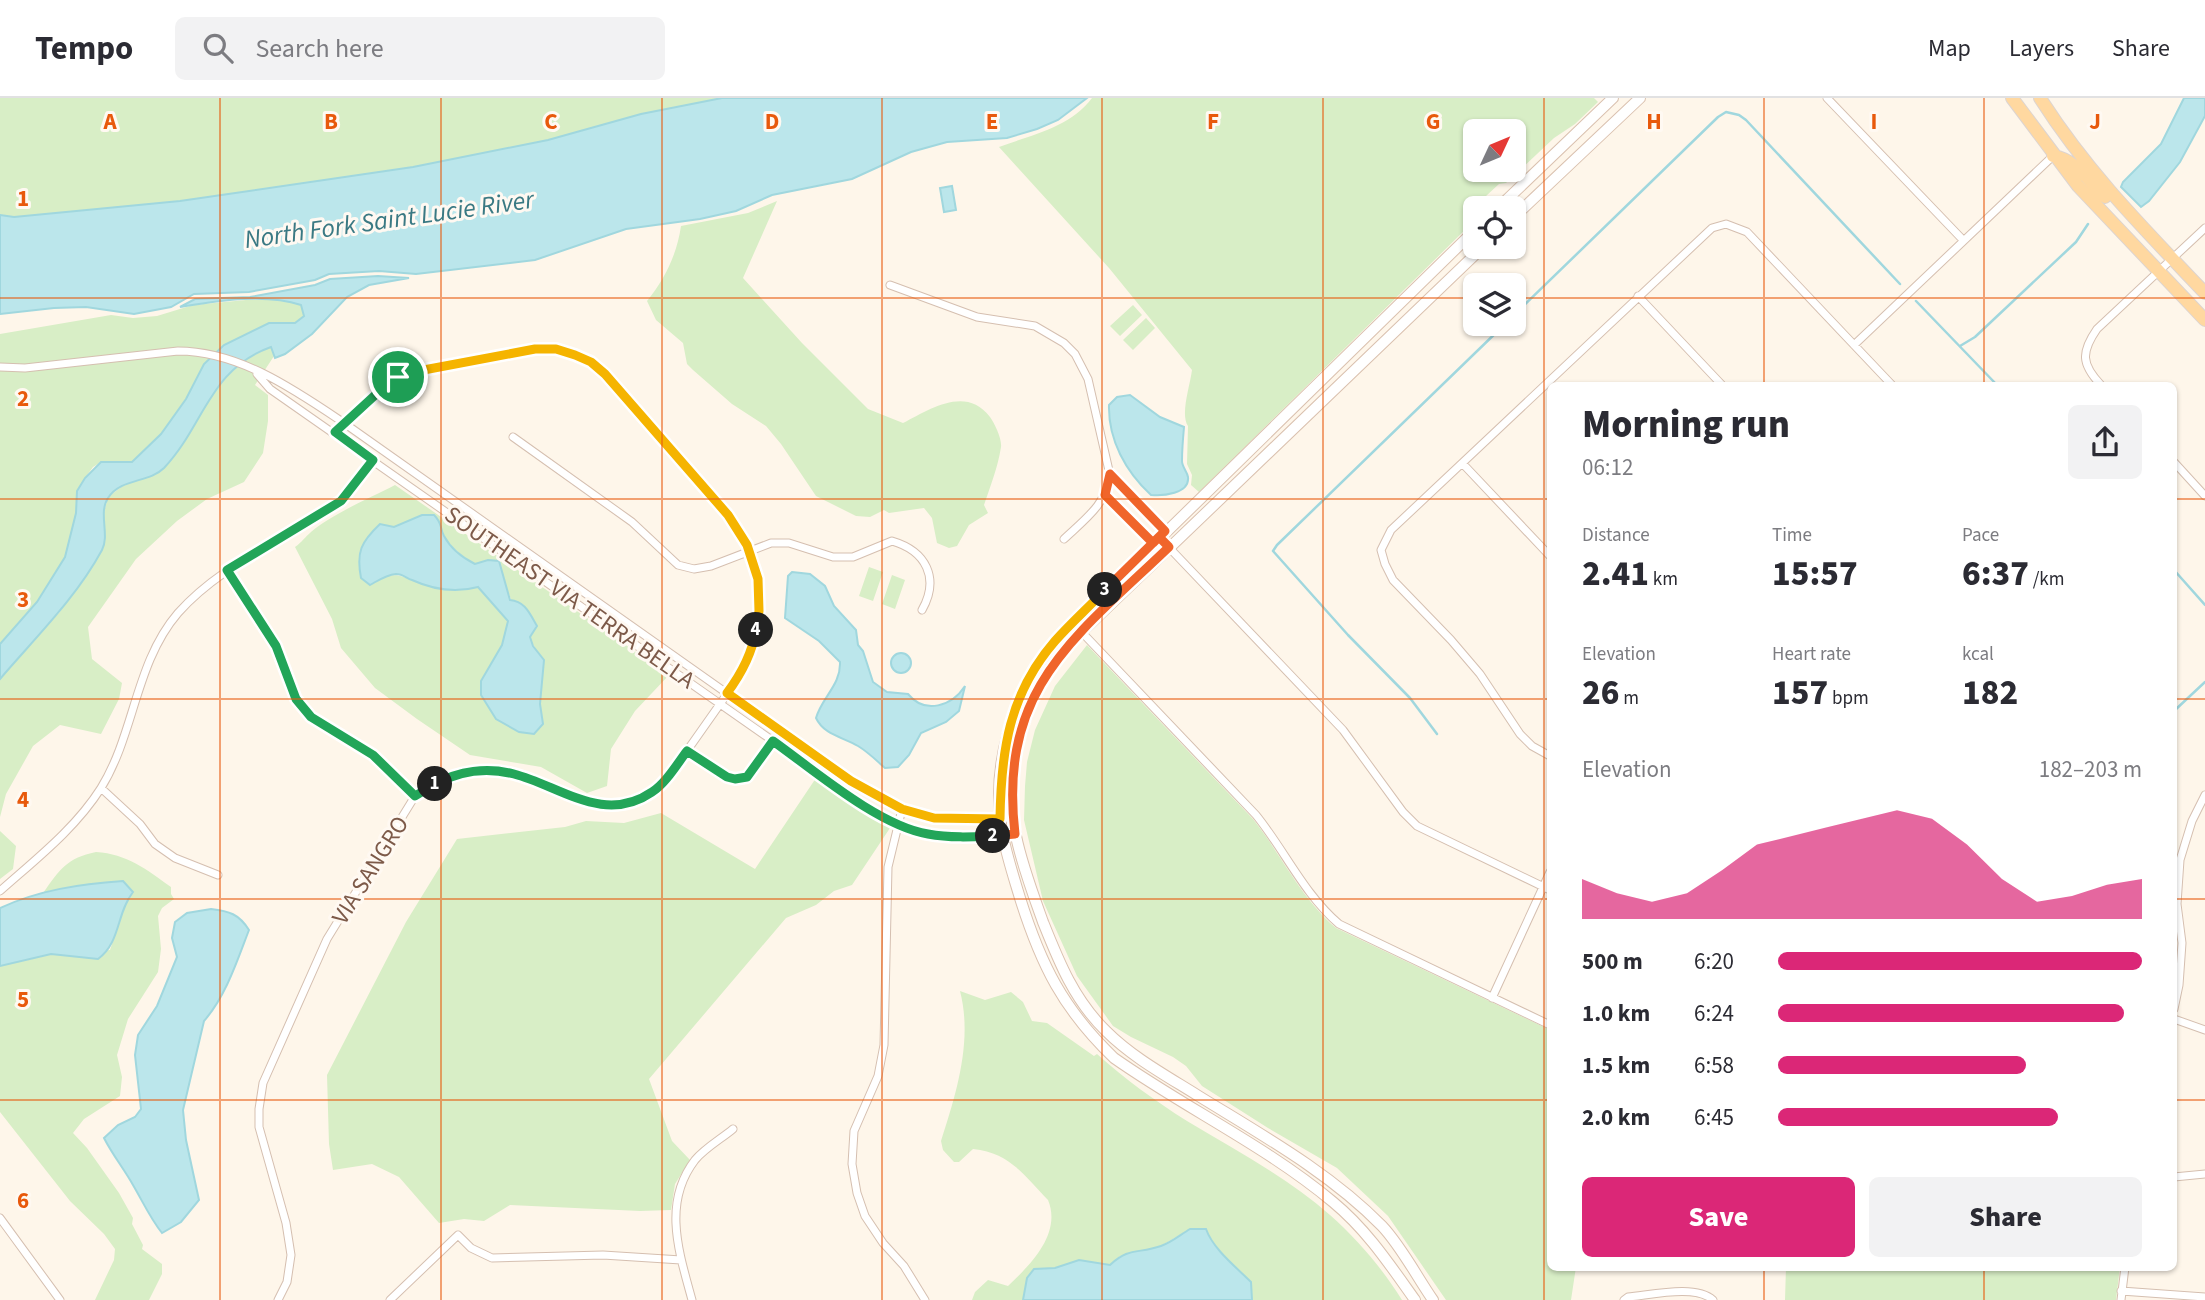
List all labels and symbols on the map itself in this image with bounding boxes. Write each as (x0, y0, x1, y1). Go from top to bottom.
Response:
text: A (102, 105, 117, 138)
text: B (324, 105, 338, 138)
text: C (544, 105, 558, 138)
text: D (765, 105, 779, 138)
text: E (986, 105, 998, 138)
text: F (1207, 105, 1219, 138)
text: G (1426, 105, 1440, 138)
text: H (1646, 105, 1662, 138)
text: I (1871, 105, 1877, 138)
text: J (2089, 105, 2101, 138)
north arrow (1463, 119, 1526, 182)
water label: North Fork Saint Lucie River (242, 181, 537, 258)
text: 1 (17, 182, 29, 215)
pin (368, 347, 428, 407)
text: 2 (17, 382, 29, 415)
street label: SOUTHEAST VIA TERRA BELLA (437, 497, 702, 697)
pin: 3 (1088, 573, 1122, 608)
text: 3 (17, 583, 29, 616)
pin: 4 (738, 612, 774, 648)
pin: 1 (418, 766, 452, 802)
text: 4 (17, 783, 29, 816)
street label: VIA SANGRO (323, 809, 418, 931)
pin: 2 (976, 818, 1010, 854)
text: 5 (17, 983, 29, 1016)
text: 6 (17, 1184, 29, 1217)

